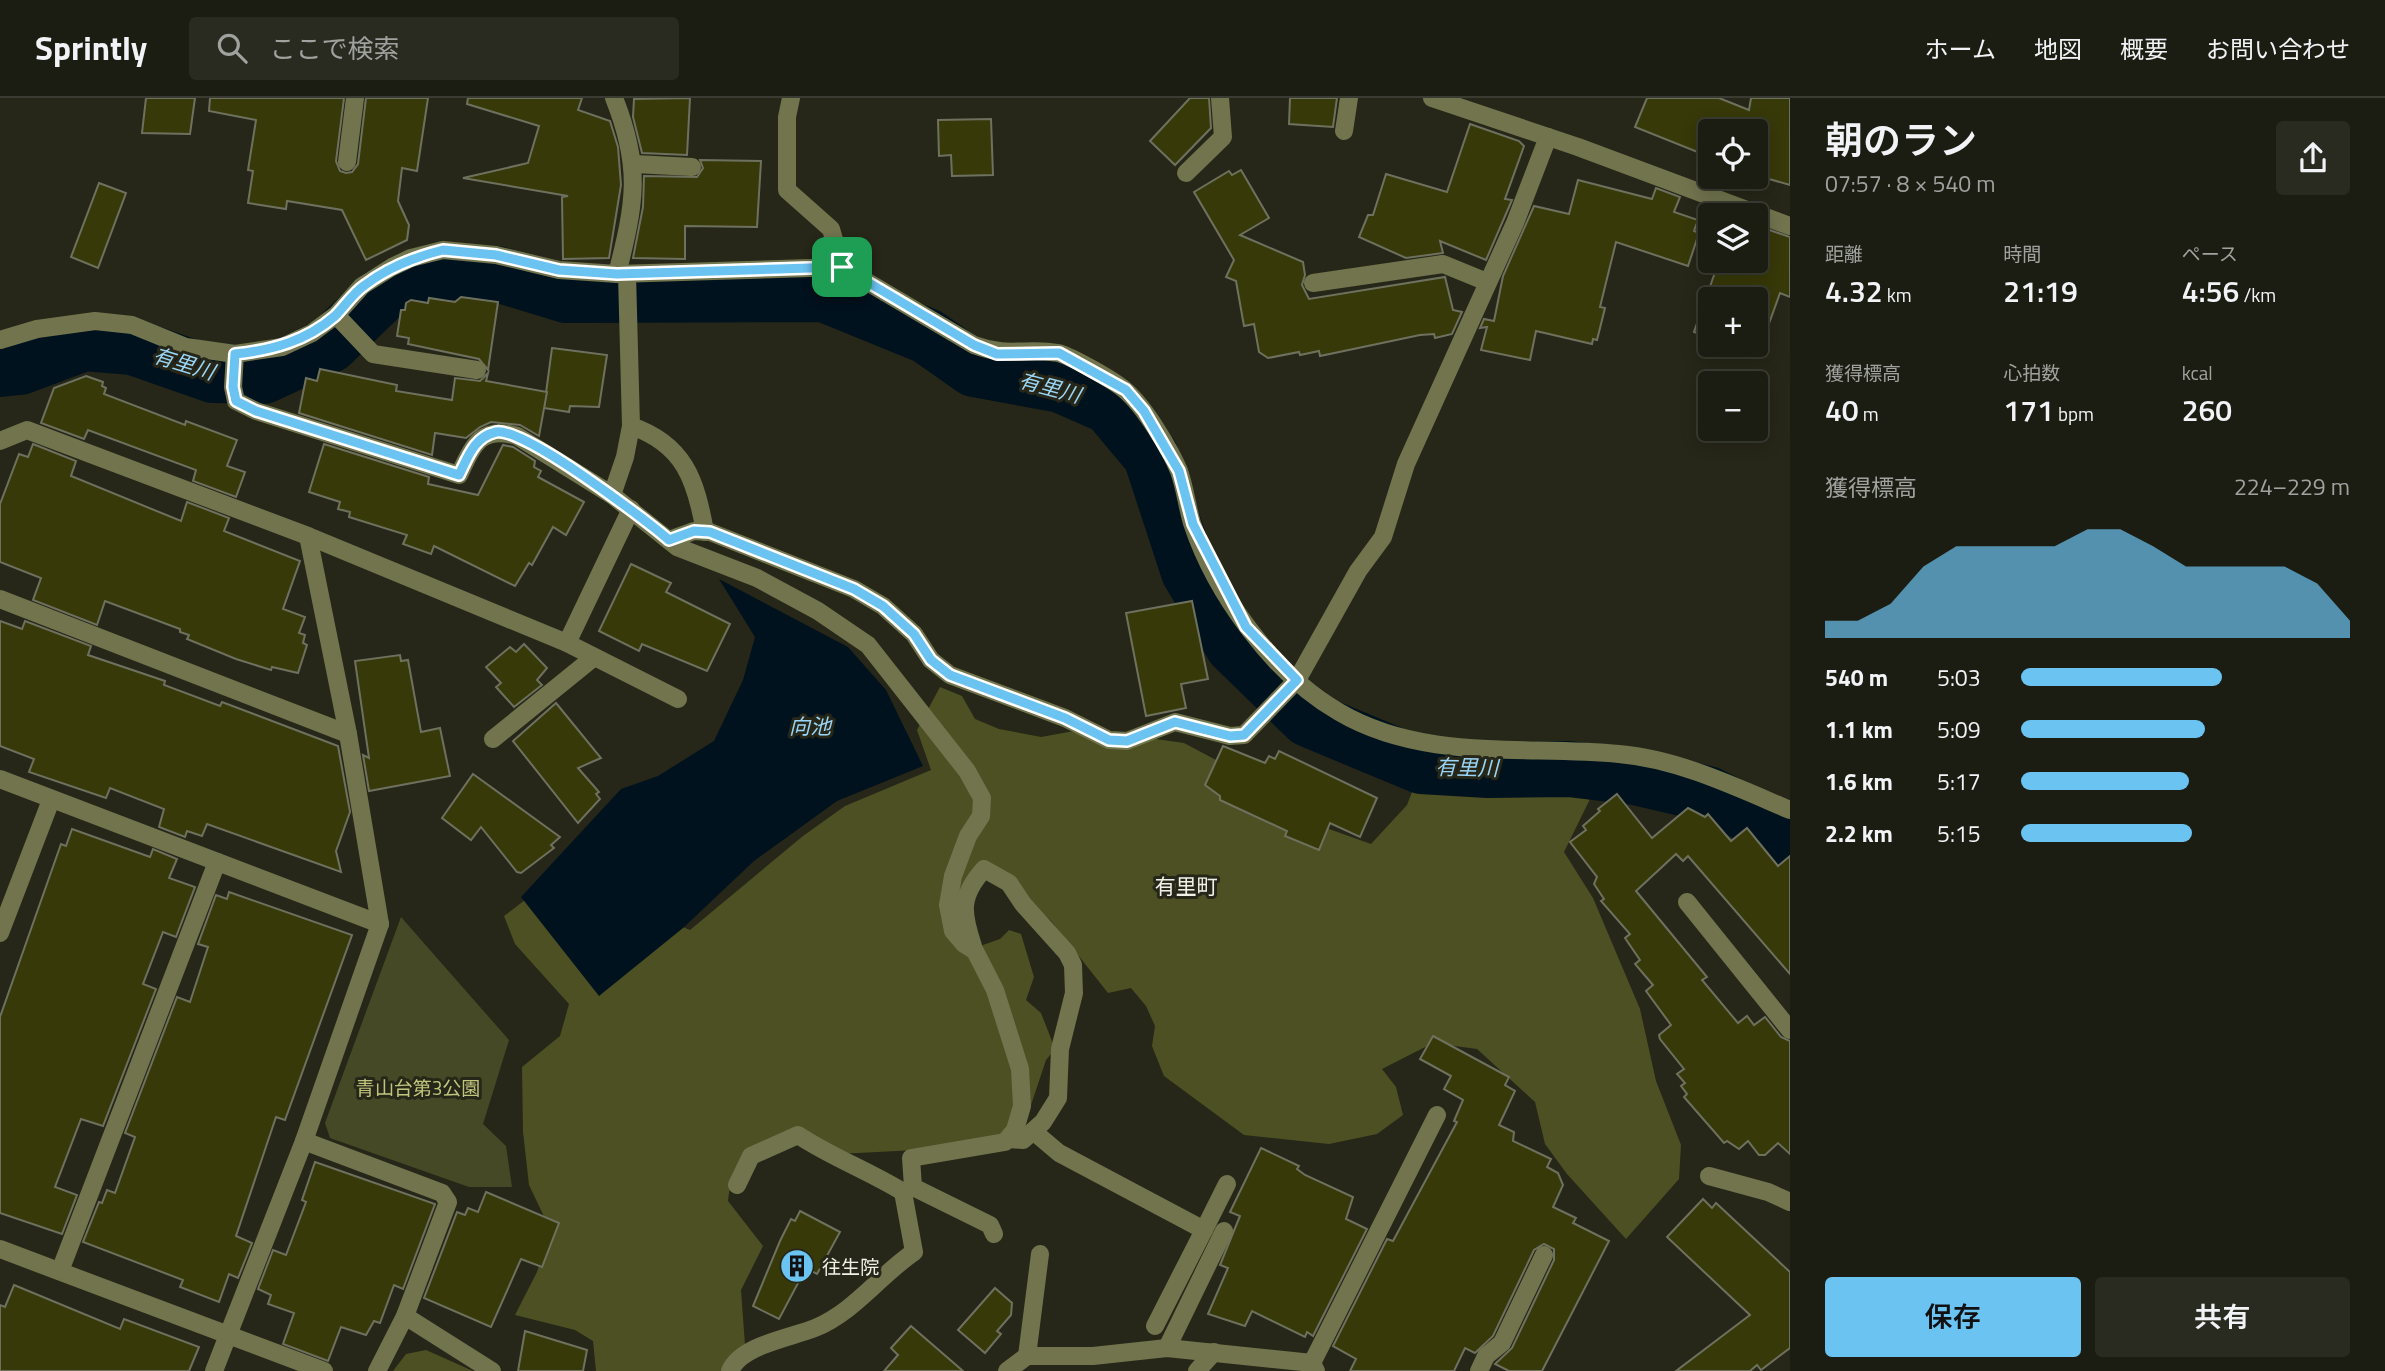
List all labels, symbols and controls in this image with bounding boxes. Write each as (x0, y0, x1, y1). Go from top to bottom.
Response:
search box (189, 17, 679, 80)
text: Sprintly (35, 23, 147, 73)
icon: search (213, 29, 251, 67)
text: ここで検索 (269, 29, 399, 68)
text: ホーム (1925, 31, 1996, 67)
text: 地図 (2034, 31, 2082, 67)
text: 概要 (2120, 31, 2168, 67)
text: お問い合わせ (2206, 31, 2350, 67)
text: 朝のラン (1825, 111, 1977, 169)
map controls (1698, 119, 1768, 441)
button: locate (1698, 119, 1768, 189)
button: share (2276, 121, 2350, 195)
text: 07:57 · 8 × 540 m (1825, 166, 1995, 201)
button: layers (1698, 203, 1768, 273)
pin (812, 237, 872, 297)
text: 距離 (1825, 239, 1863, 268)
text: 時間 (2003, 239, 2041, 268)
text: ペース (2182, 239, 2238, 268)
icon: arrive (823, 248, 861, 286)
text: 4.32 (1825, 268, 1883, 314)
text: 21:19 (2003, 268, 2078, 314)
text: 4:56 (2182, 268, 2239, 314)
text: km (1883, 280, 1912, 309)
text: /km (2239, 280, 2276, 309)
button: + (1698, 287, 1768, 357)
water label: 有里川 (149, 338, 221, 388)
text: 獲得標高 (1825, 358, 1901, 387)
text: 心拍数 (2003, 358, 2060, 387)
text: kcal (2182, 358, 2213, 387)
water label: 有里川 (1015, 363, 1086, 411)
button: − (1698, 371, 1768, 441)
text: 40 (1825, 387, 1859, 433)
text: 171 (2003, 387, 2054, 433)
text: 260 (2182, 387, 2232, 433)
text: m (1859, 399, 1879, 428)
text: bpm (2054, 399, 2094, 428)
text: 224–229 m (2234, 469, 2350, 504)
text: 獲得標高 (1825, 470, 1917, 505)
text: 540 m (1825, 660, 1888, 695)
text: 5:03 (1937, 660, 1981, 695)
water label: 向池 (789, 710, 833, 742)
text: 1.1 km (1825, 712, 1893, 747)
text: 5:09 (1937, 712, 1981, 747)
water label: 有里川 (1435, 750, 1501, 784)
text: 1.6 km (1825, 764, 1893, 799)
text: 5:17 (1937, 764, 1981, 799)
text: 2.2 km (1825, 816, 1893, 851)
text: 5:15 (1937, 816, 1981, 851)
district label: 有里町 (1155, 870, 1218, 902)
park label: 青山台第3公園 (356, 1073, 480, 1102)
building icon: 往生院 (778, 1247, 816, 1285)
place label: 往生院 (822, 1252, 879, 1281)
button: 保存 (1825, 1277, 2081, 1357)
button: 共有 (2095, 1277, 2350, 1357)

